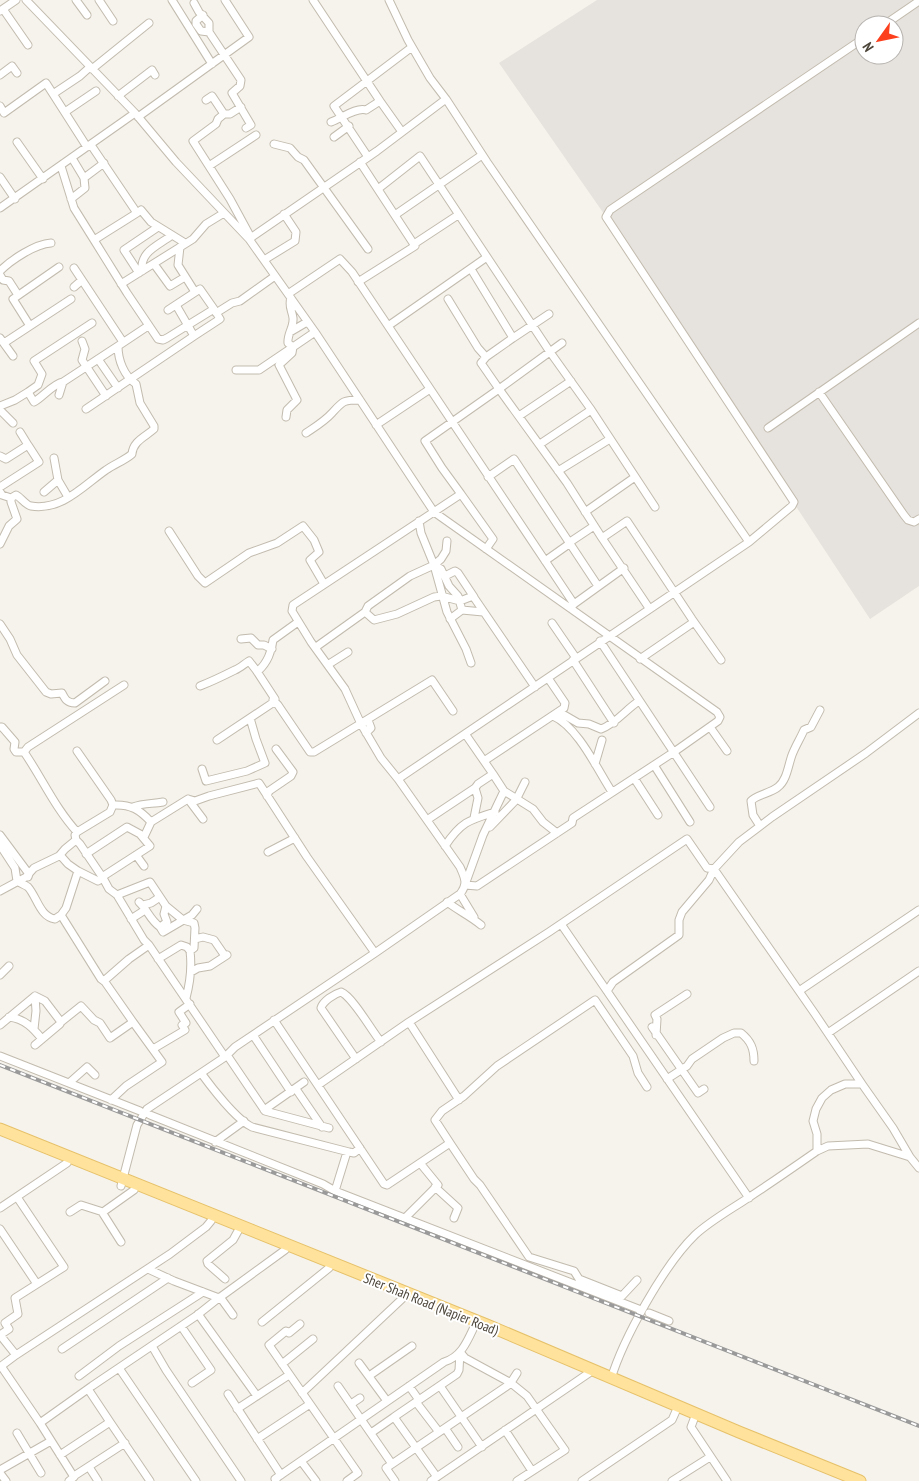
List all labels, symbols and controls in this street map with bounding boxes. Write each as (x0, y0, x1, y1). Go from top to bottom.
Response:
north arrow (854, 15, 904, 65)
text: N (858, 39, 878, 55)
street label: Sher Shah Road (Napier Road) (361, 1269, 502, 1340)

